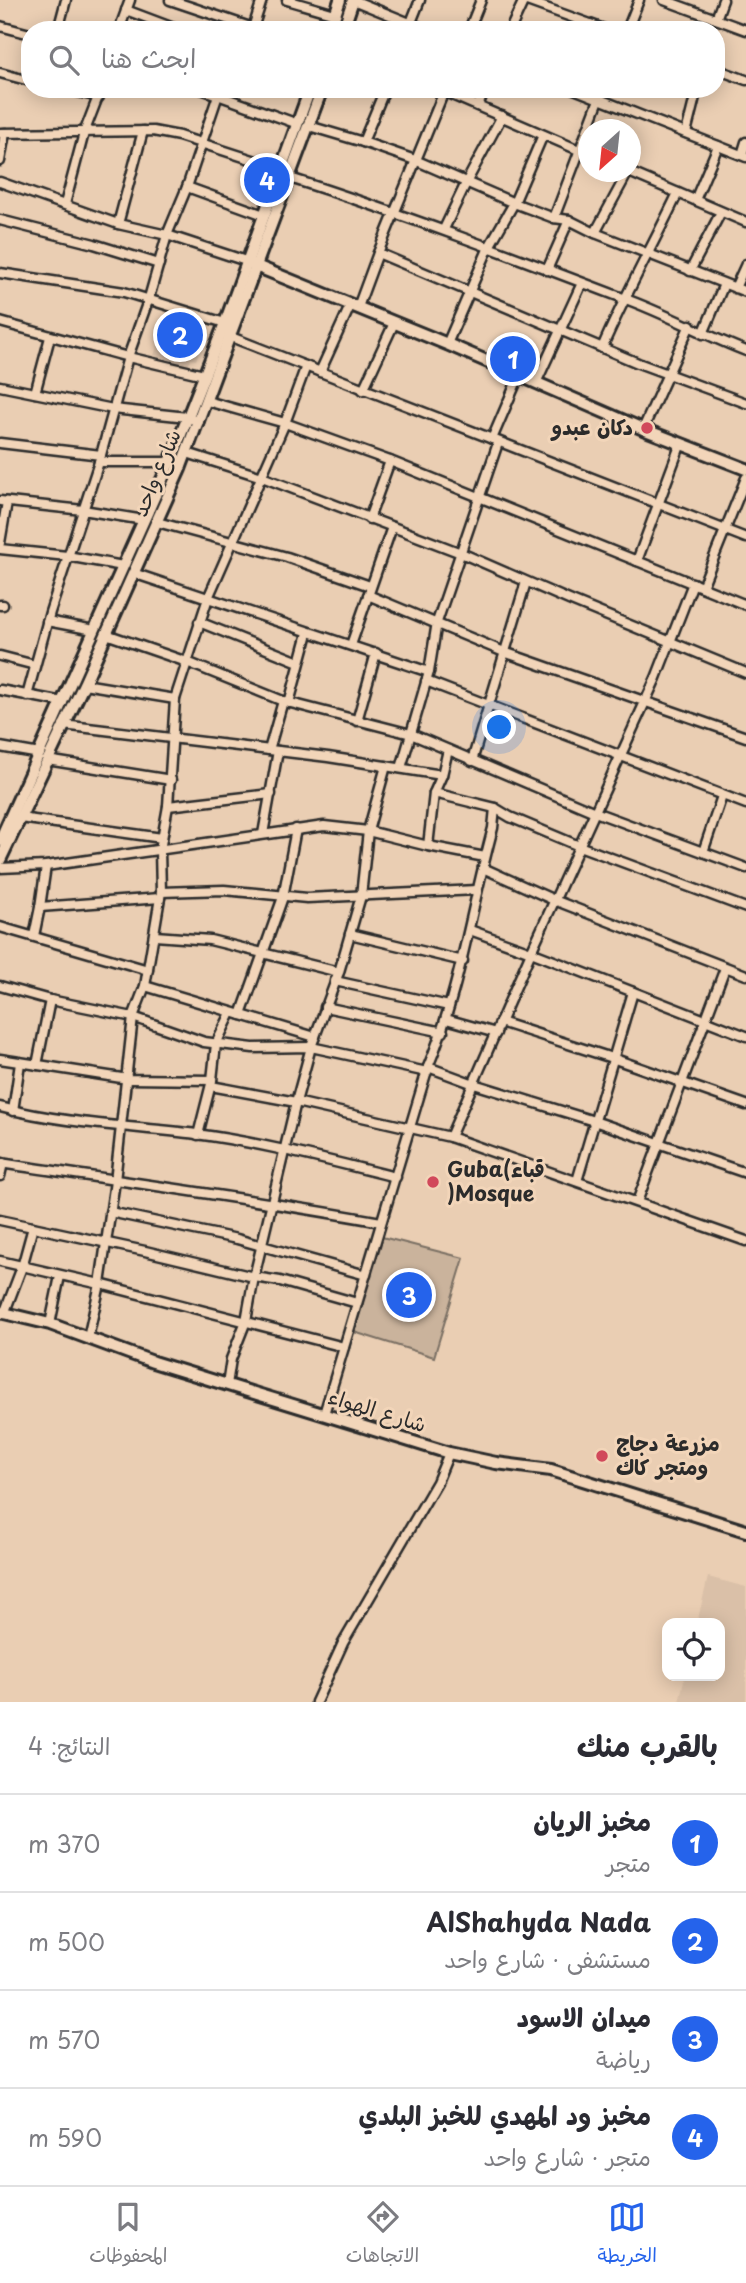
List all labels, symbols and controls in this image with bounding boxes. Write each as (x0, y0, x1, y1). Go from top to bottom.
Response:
search box (21, 21, 725, 98)
text: ابحث هنا (101, 38, 196, 77)
icon: search (45, 41, 83, 79)
north arrow (578, 119, 641, 182)
pin: 4 (244, 154, 290, 206)
pin: 2 (157, 309, 203, 361)
pin: 1 (490, 333, 536, 385)
place label: دكان عبدو (550, 410, 633, 442)
marker: دكان عبدو (639, 420, 655, 436)
street label: شارع واحد (122, 424, 189, 521)
your location (482, 710, 516, 744)
place label: Guba(قباء )Mosque (447, 1152, 545, 1208)
marker: Guba(قباء )Mosque (425, 1174, 441, 1190)
pin: 3 (386, 1269, 432, 1321)
street label: شارع الهواء (324, 1379, 431, 1440)
place label: مزرعة دجاج ومتجر كاك (616, 1426, 720, 1482)
marker: مزرعة دجاج ومتجر كاك (594, 1448, 610, 1464)
map controls (662, 1618, 725, 1681)
button: locate (662, 1618, 725, 1681)
text: بالقرب منك (577, 1722, 718, 1767)
text: النتائج: 4 (28, 1728, 110, 1763)
text: مخبز الريان (533, 1801, 651, 1840)
text: 370 m (28, 1826, 100, 1861)
text: 1 (690, 1826, 701, 1861)
text: متجر (606, 1845, 651, 1880)
text: AlShahyda Nada (427, 1902, 651, 1941)
text: 500 m (28, 1924, 105, 1959)
text: 2 (687, 1924, 703, 1959)
text: مستشفى · شارع واحد (444, 1941, 651, 1976)
text: ميدان الاسود (517, 1997, 651, 2036)
text: 570 m (28, 2022, 100, 2057)
text: 3 (687, 2022, 703, 2057)
text: رياضة (596, 2041, 651, 2076)
text: مخبز ود المهدي للخبز البلدي (359, 2095, 651, 2134)
text: 590 m (28, 2120, 102, 2155)
text: 4 (687, 2120, 703, 2155)
text: متجر · شارع واحد (483, 2139, 651, 2174)
tab: المحفوظات (89, 2198, 167, 2272)
tab: الاتجاهات (346, 2198, 419, 2272)
tab: الخريطة (598, 2198, 657, 2272)

